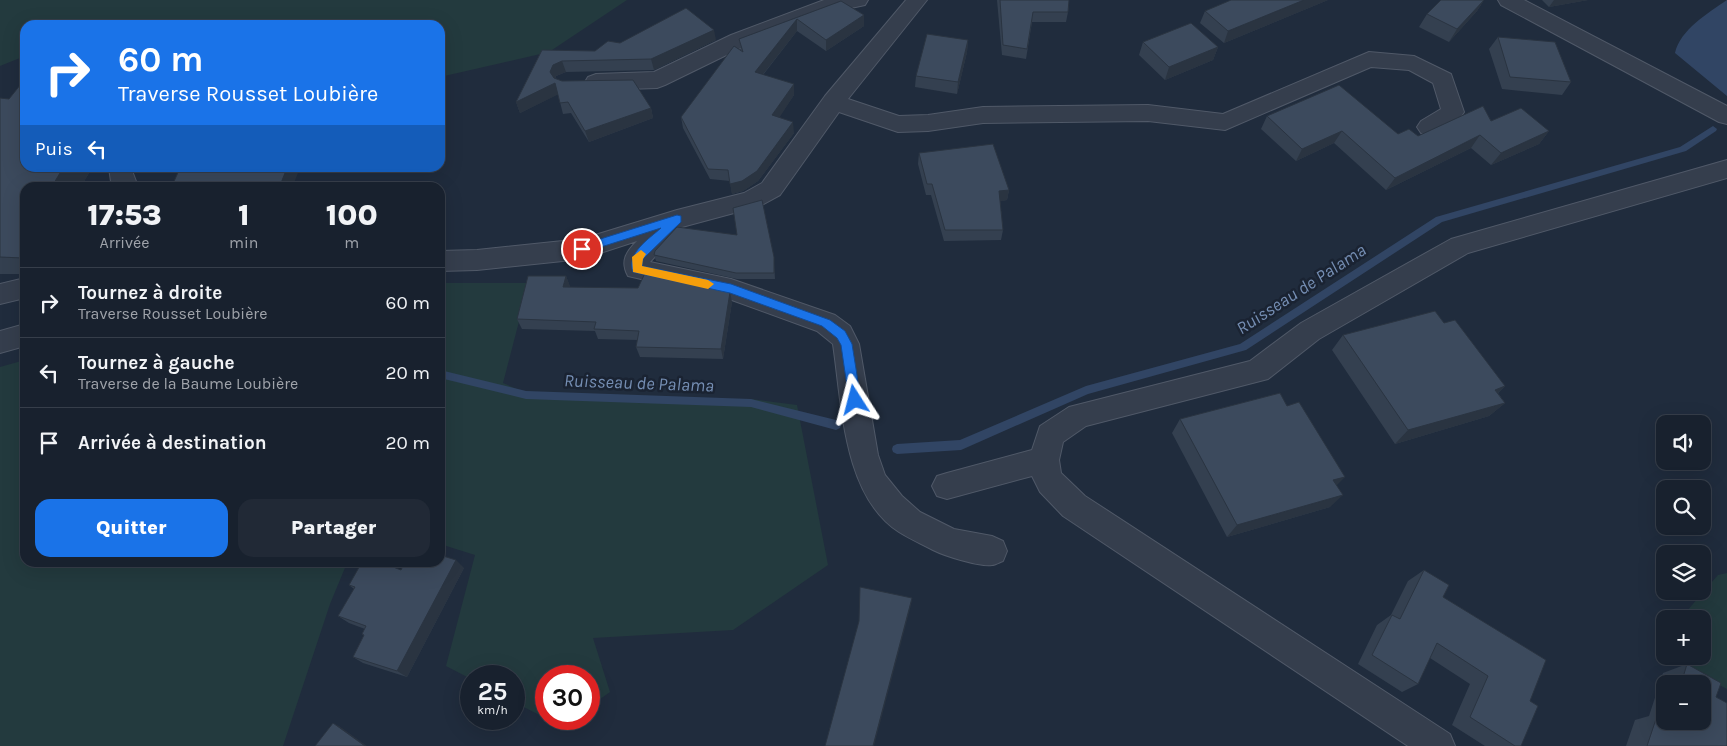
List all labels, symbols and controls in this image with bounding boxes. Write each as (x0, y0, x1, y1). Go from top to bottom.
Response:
text: 60 m (118, 39, 203, 80)
icon: right (35, 40, 100, 105)
text: Traverse Rousset Loubière (118, 81, 378, 107)
icon: left (83, 135, 111, 163)
text: Puis (35, 138, 73, 160)
text: 17:53 (87, 197, 162, 233)
text: 1 (238, 197, 249, 233)
text: 100 (326, 197, 378, 233)
pin (561, 228, 603, 270)
text: Arrivée (99, 233, 149, 252)
text: min (229, 233, 258, 252)
text: m (344, 233, 359, 252)
icon: arrive (568, 235, 596, 263)
water label: Ruisseau de Palama (1232, 239, 1370, 339)
text: Tournez à droite (78, 282, 222, 304)
icon: right (35, 289, 63, 317)
text: 60 m (386, 292, 430, 314)
text: Traverse Rousset Loubière (78, 304, 267, 323)
text: Tournez à gauche (78, 352, 235, 374)
icon: left (35, 359, 63, 387)
text: 20 m (385, 362, 430, 384)
water label: Ruisseau de Palama (563, 369, 715, 397)
position arrow (828, 373, 880, 425)
text: Traverse de la Baume Loubière (78, 374, 298, 393)
map controls (1656, 415, 1711, 730)
button: sound (1656, 415, 1711, 470)
icon: arrive (35, 429, 63, 457)
text: Arrivée à destination (78, 432, 267, 454)
text: 20 m (385, 432, 430, 454)
button: search (1656, 480, 1711, 535)
button: Quitter (35, 499, 228, 557)
button: Partager (238, 499, 430, 557)
button: layers (1656, 545, 1711, 600)
button: + (1656, 610, 1711, 665)
speed limit sign: 30 (535, 665, 600, 730)
button: − (1656, 675, 1711, 730)
text: 25 (478, 677, 507, 706)
text: km/h (477, 703, 508, 717)

